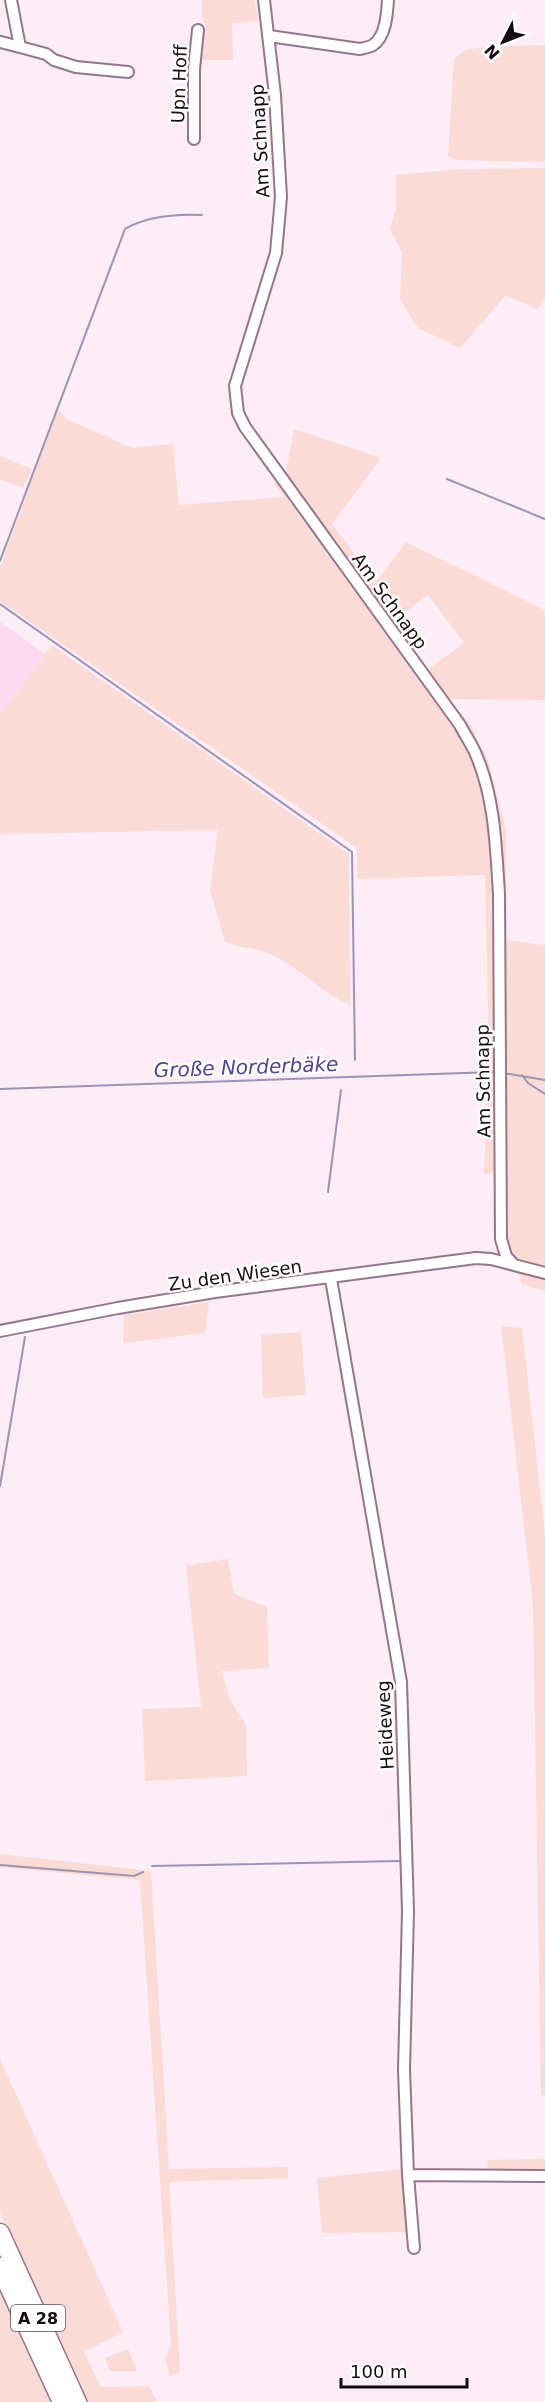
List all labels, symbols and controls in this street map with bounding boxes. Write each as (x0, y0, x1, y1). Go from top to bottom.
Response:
north arrow (473, 12, 533, 72)
text: N (481, 40, 504, 63)
street label: Upn Hoff (167, 44, 191, 124)
street label: Am Schnapp (247, 84, 273, 198)
street label: Am Schnapp (348, 549, 432, 653)
street label: Am Schnapp (472, 1024, 494, 1138)
water label: Große Norderbäke (153, 1052, 339, 1082)
street label: Zu den Wiesen (167, 1255, 303, 1295)
street label: Heideweg (372, 1680, 398, 1770)
road number: A 28 (11, 2305, 65, 2331)
scale bar (341, 2351, 467, 2389)
text: 100 m (350, 2361, 408, 2382)

